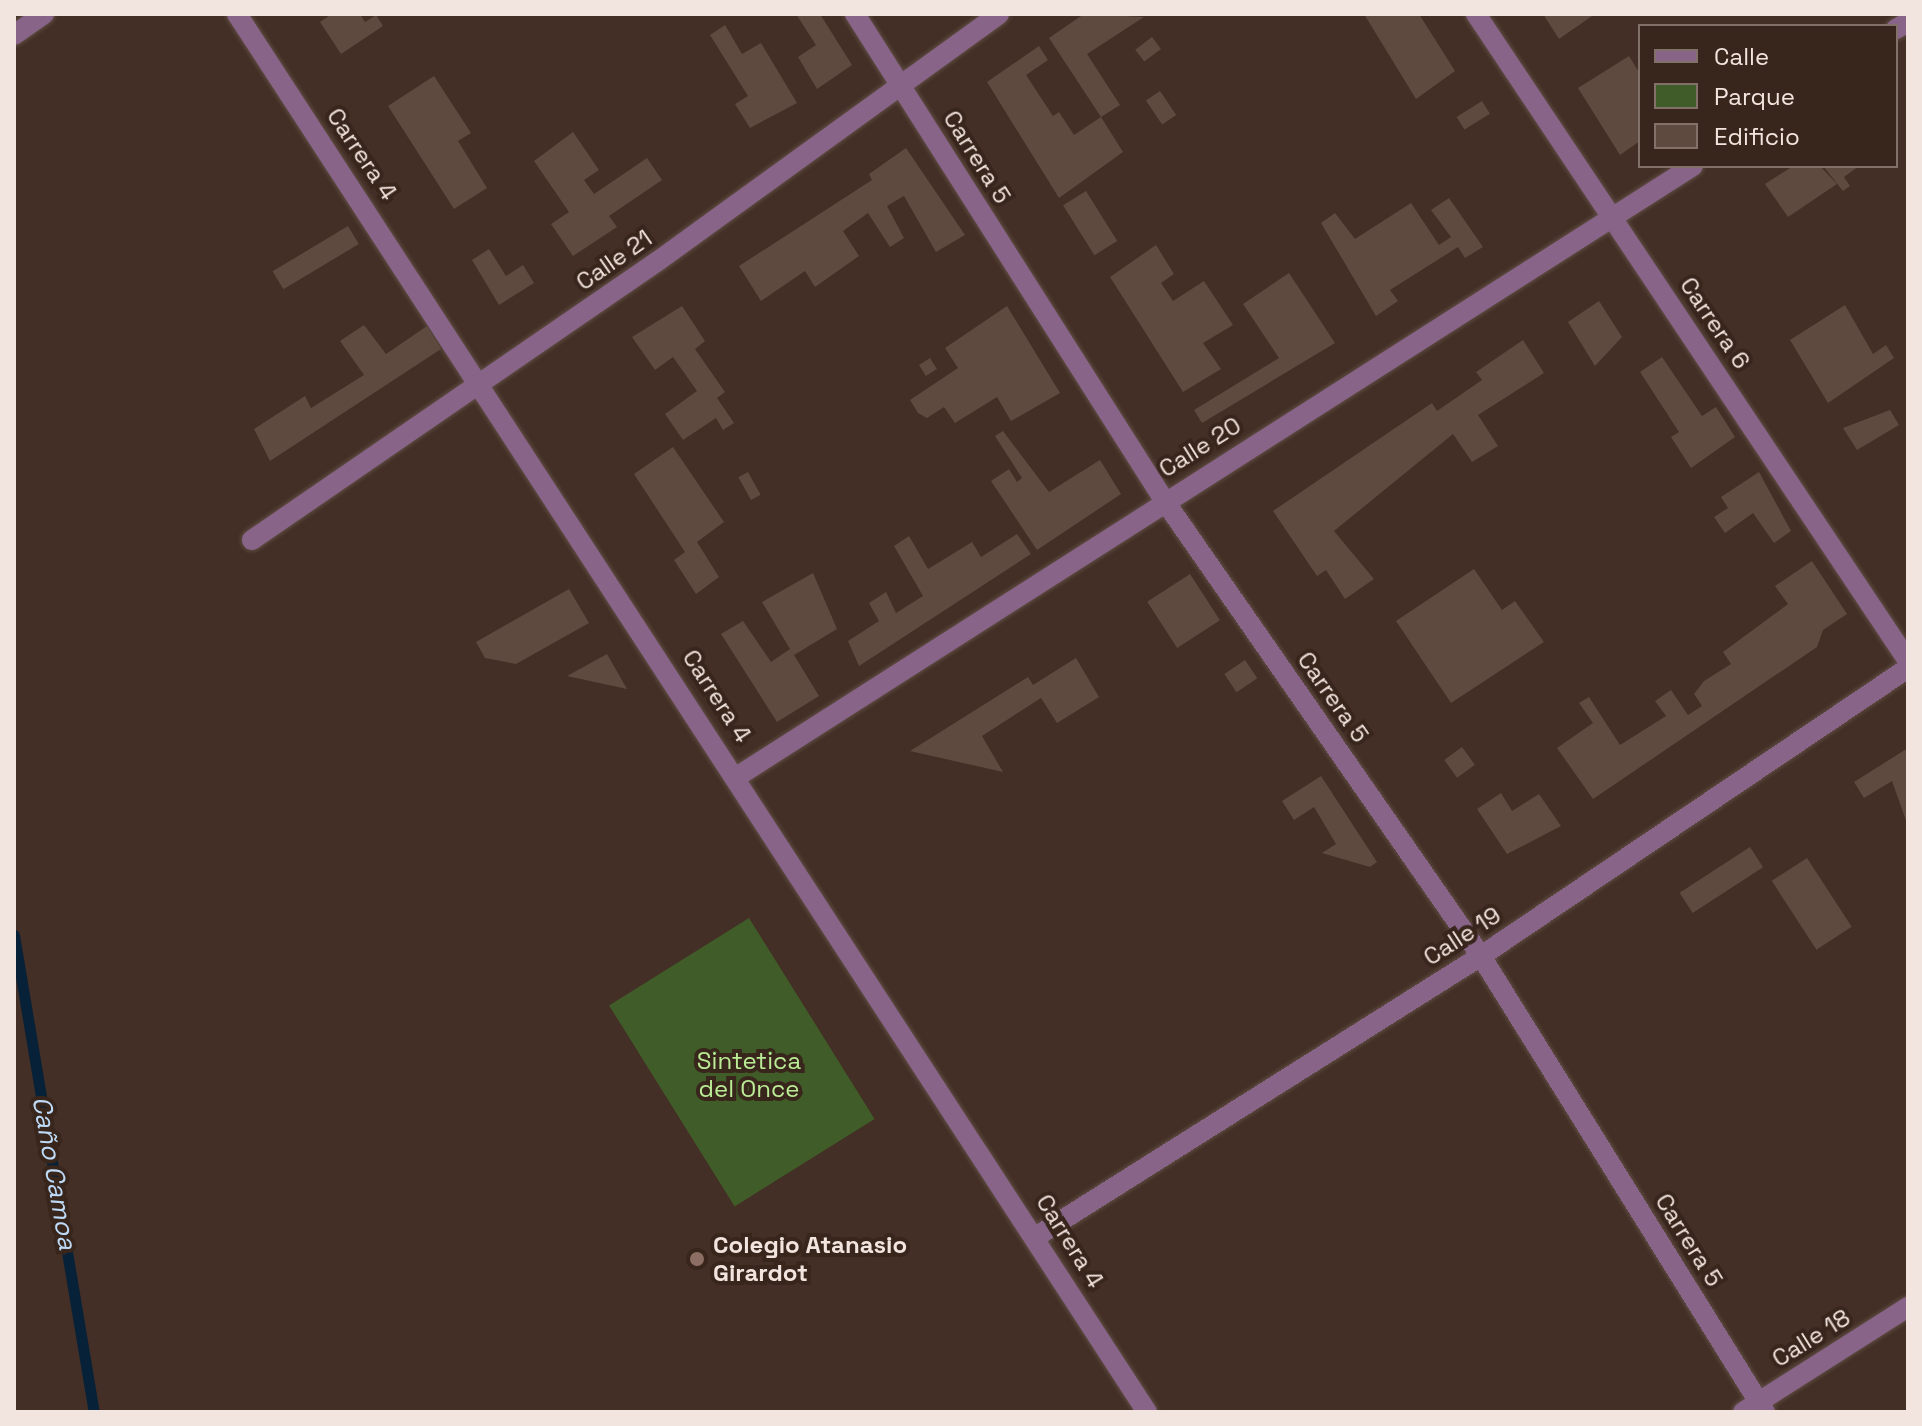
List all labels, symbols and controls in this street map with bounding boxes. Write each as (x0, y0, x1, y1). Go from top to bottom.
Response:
legend (1638, 24, 1898, 168)
text: Calle (1714, 41, 1769, 72)
text: Parque (1714, 81, 1795, 112)
street label: Carrera 4 (321, 103, 403, 205)
street label: Carrera 5 (937, 105, 1017, 209)
text: Edificio (1714, 121, 1800, 152)
street label: Calle 21 (571, 224, 657, 296)
street label: Carrera 6 (1674, 272, 1756, 374)
street label: Calle 20 (1154, 411, 1246, 483)
street label: Carrera 4 (676, 644, 758, 748)
street label: Carrera 5 (1291, 646, 1375, 748)
street label: Calle 19 (1418, 900, 1506, 972)
park label: Sintetica del Once (697, 1047, 801, 1103)
water label: Caño Camoa (25, 1094, 83, 1252)
street label: Carrera 5 (1649, 1188, 1729, 1292)
street label: Carrera 4 (1030, 1189, 1110, 1293)
place label: Colegio Atanasio Girardot (713, 1231, 907, 1287)
marker: Colegio Atanasio Girardot (688, 1250, 706, 1268)
street label: Calle 18 (1767, 1303, 1855, 1373)

